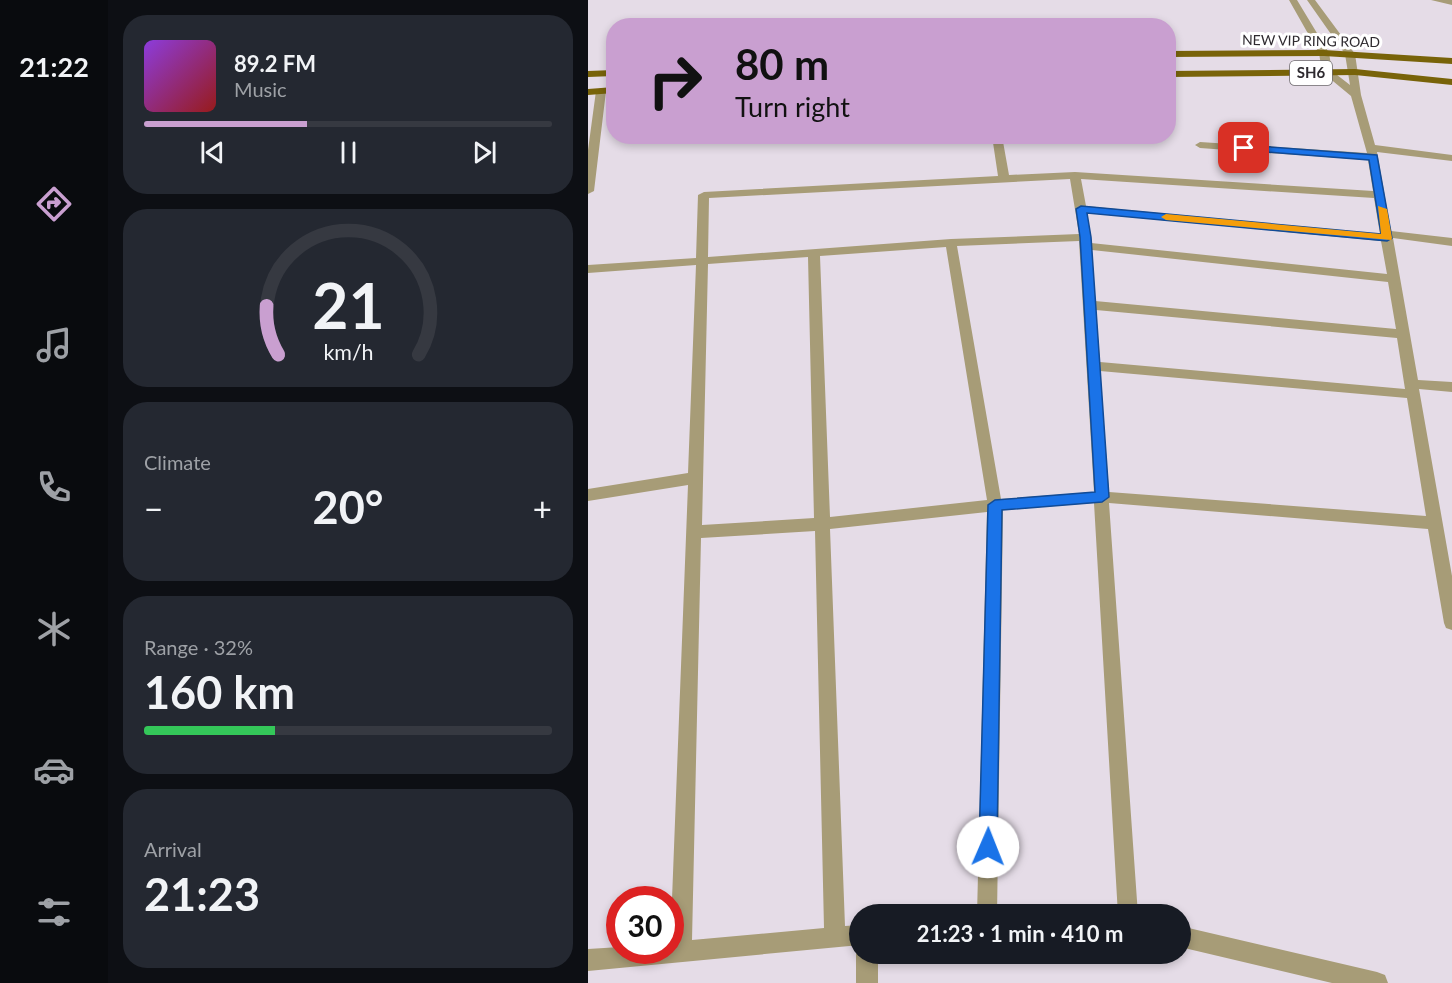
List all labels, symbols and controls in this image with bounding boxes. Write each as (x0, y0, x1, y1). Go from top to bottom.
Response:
street label: NEW VIP RING ROAD (1242, 31, 1380, 50)
text: 80 m (735, 39, 829, 89)
icon: right (636, 42, 714, 120)
text: 21:22 (19, 50, 89, 83)
text: 89.2 FM (234, 50, 316, 77)
road number: SH6 (1290, 61, 1332, 85)
text: Music (234, 77, 287, 101)
text: Turn right (735, 90, 850, 123)
pin (1218, 122, 1269, 173)
icon: arrive (1227, 131, 1260, 164)
icon: previous (196, 136, 229, 169)
icon: pause (332, 136, 365, 169)
icon: next (468, 136, 501, 169)
icon: directions (33, 183, 75, 225)
text: 21 (312, 267, 384, 342)
icon: music (33, 324, 75, 366)
text: km/h (323, 339, 373, 365)
text: Climate (144, 450, 211, 474)
icon: phone (33, 466, 75, 508)
text: 20° (313, 480, 383, 534)
text: − (144, 488, 163, 528)
text: + (533, 488, 552, 528)
icon: climate (33, 608, 75, 650)
text: Range · 32% (144, 635, 253, 659)
text: 160 km (144, 665, 295, 719)
icon: car (33, 749, 75, 791)
position arrow (956, 815, 1020, 879)
text: Arrival (144, 837, 202, 861)
text: 21:23 (144, 867, 260, 921)
speed limit sign: 30 (606, 886, 684, 964)
icon: filters (33, 891, 75, 933)
text: 21:23 · 1 min · 410 m (917, 920, 1123, 947)

